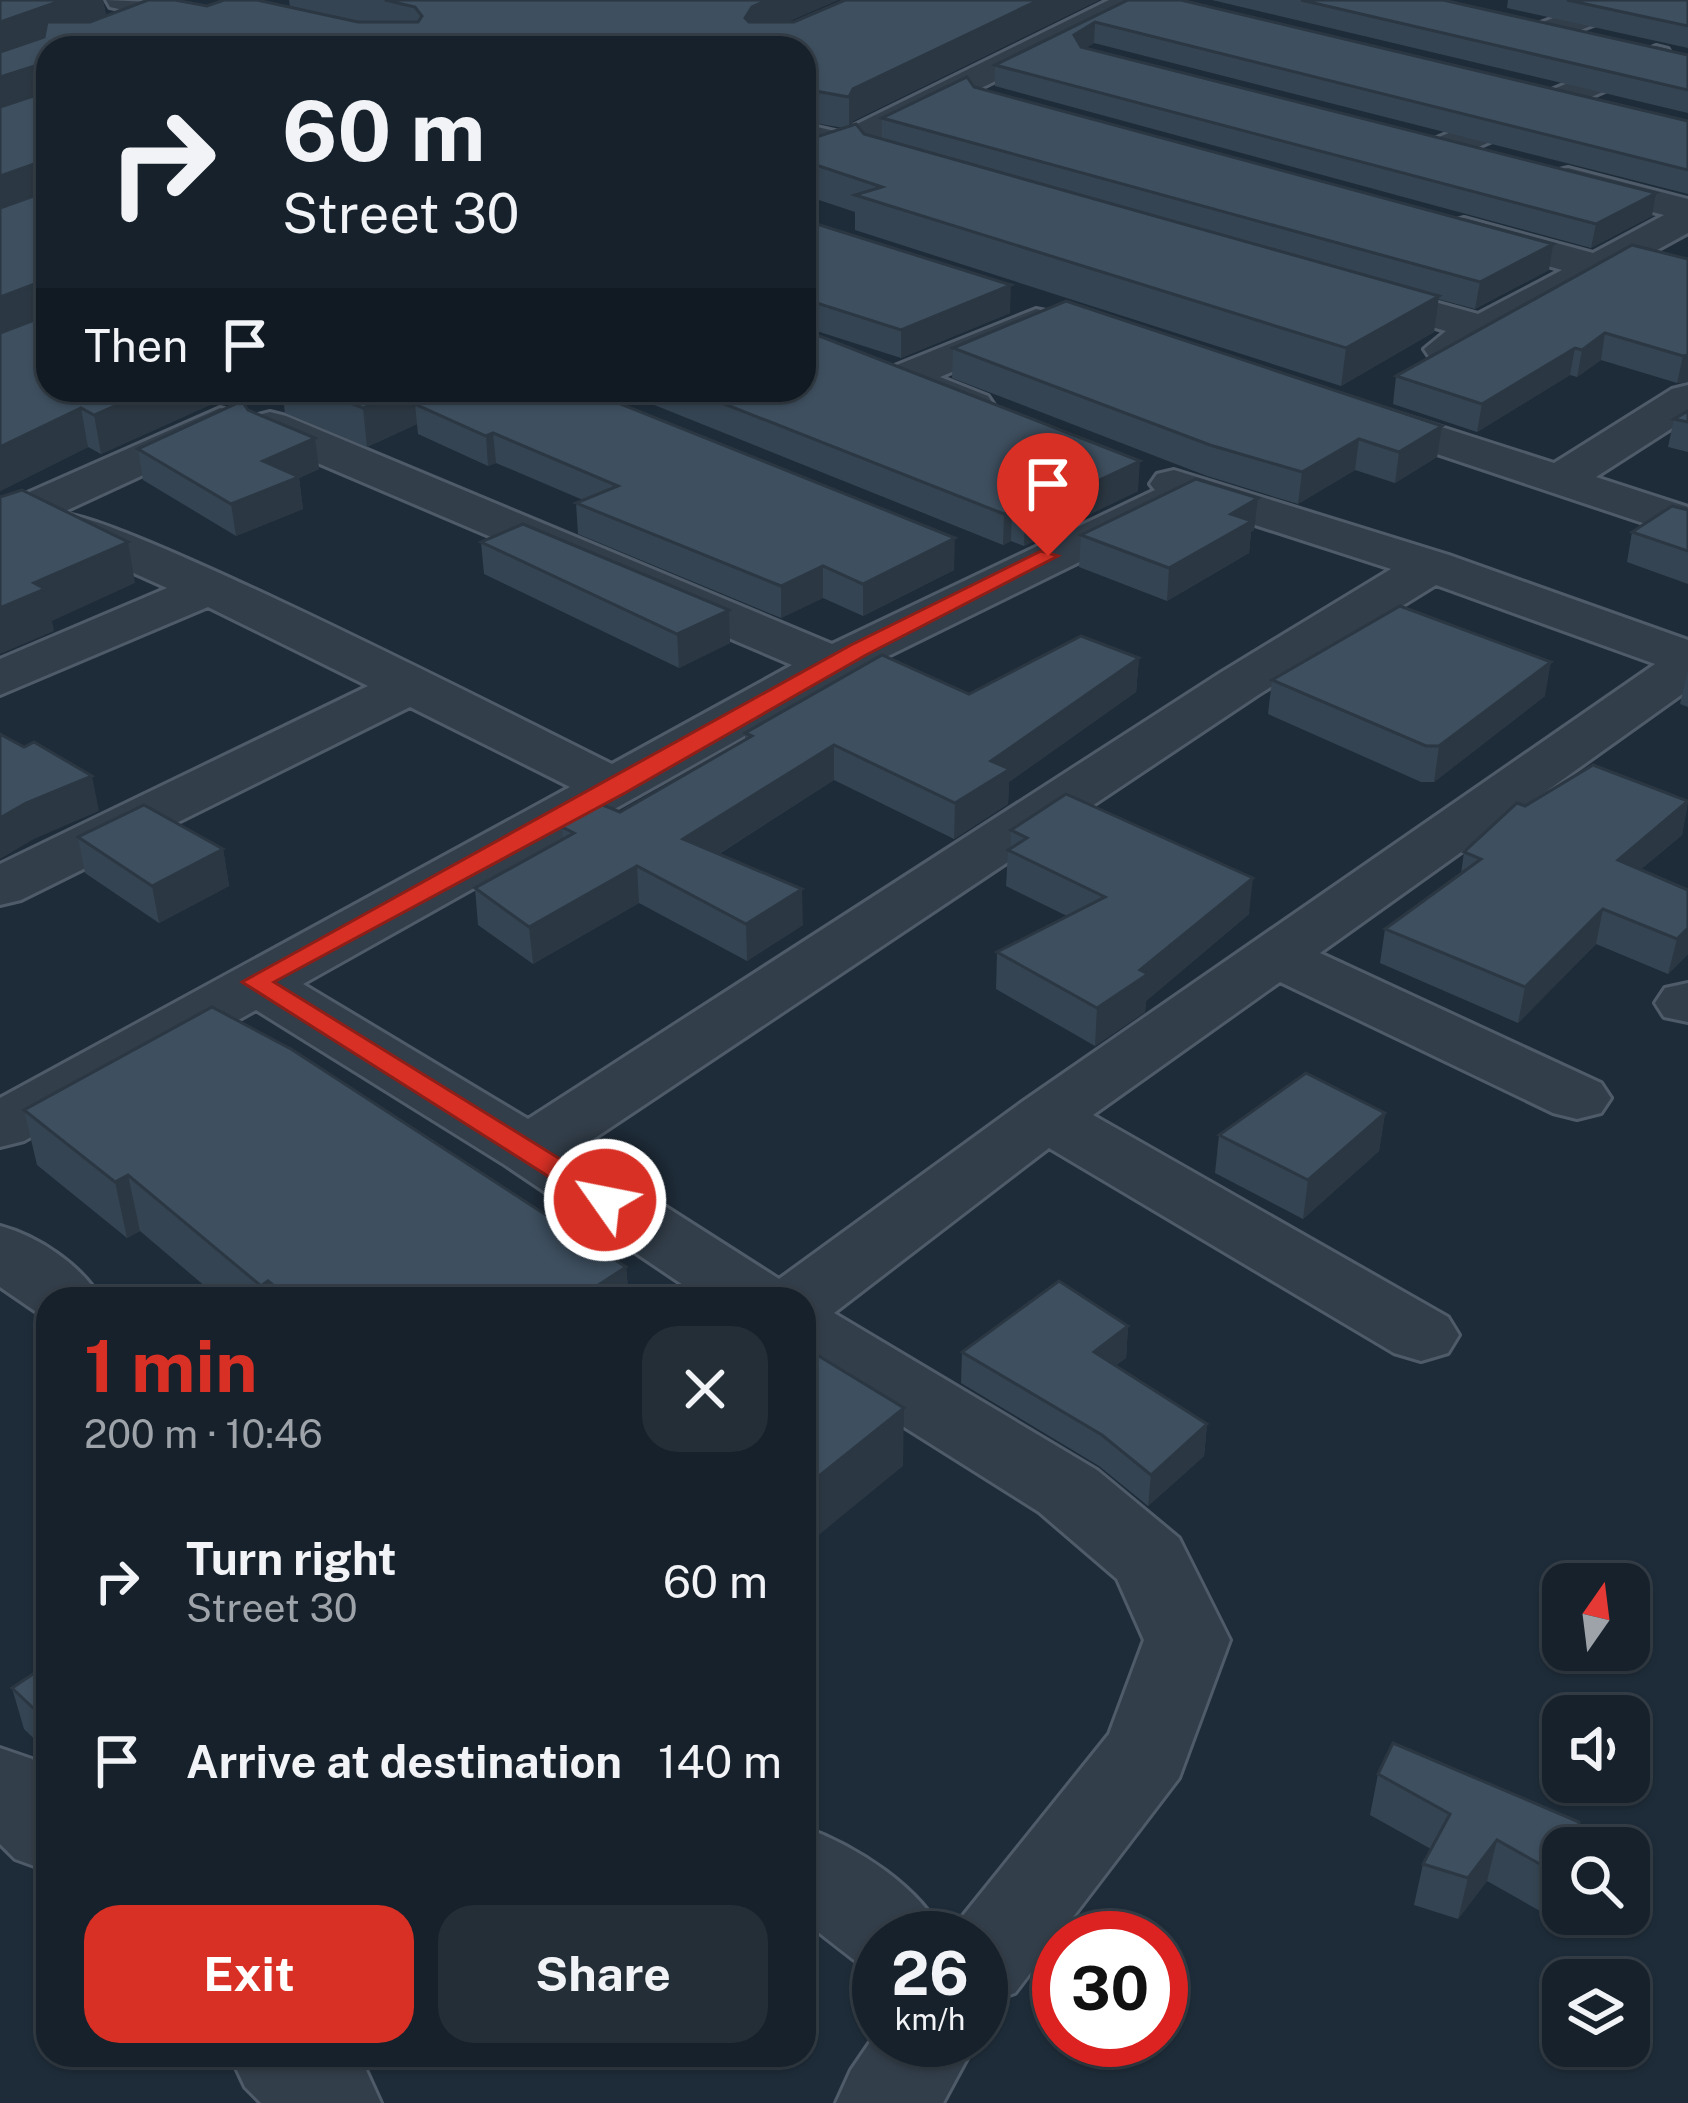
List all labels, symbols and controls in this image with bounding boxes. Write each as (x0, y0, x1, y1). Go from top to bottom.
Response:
text: 60 m (282, 81, 486, 180)
icon: right (84, 84, 240, 240)
text: Street 30 (282, 182, 520, 245)
icon: arrive (212, 312, 278, 378)
text: Then (84, 319, 188, 372)
pin (997, 433, 1099, 556)
icon: arrive (1015, 451, 1081, 517)
position arrow (542, 1137, 668, 1263)
text: 1 min (84, 1324, 258, 1408)
button: close (642, 1326, 768, 1452)
text: 200 m · 10:46 (84, 1411, 323, 1457)
text: Turn right (186, 1532, 397, 1585)
icon: right (84, 1548, 150, 1614)
text: 60 m (663, 1555, 768, 1608)
north arrow (1542, 1563, 1650, 1671)
map controls (1542, 1563, 1650, 2067)
text: Street 30 (186, 1585, 358, 1631)
button: sound (1542, 1695, 1650, 1803)
icon: arrive (84, 1728, 150, 1794)
text: Arrive at destination (186, 1735, 622, 1788)
text: 140 m (658, 1735, 782, 1788)
button: search (1542, 1827, 1650, 1935)
button: Exit (84, 1905, 414, 2043)
button: Share (438, 1905, 768, 2043)
speed limit sign: 30 (1032, 1911, 1188, 2067)
text: 26 (891, 1938, 969, 2009)
button: layers (1542, 1959, 1650, 2067)
text: km/h (895, 2001, 965, 2037)

